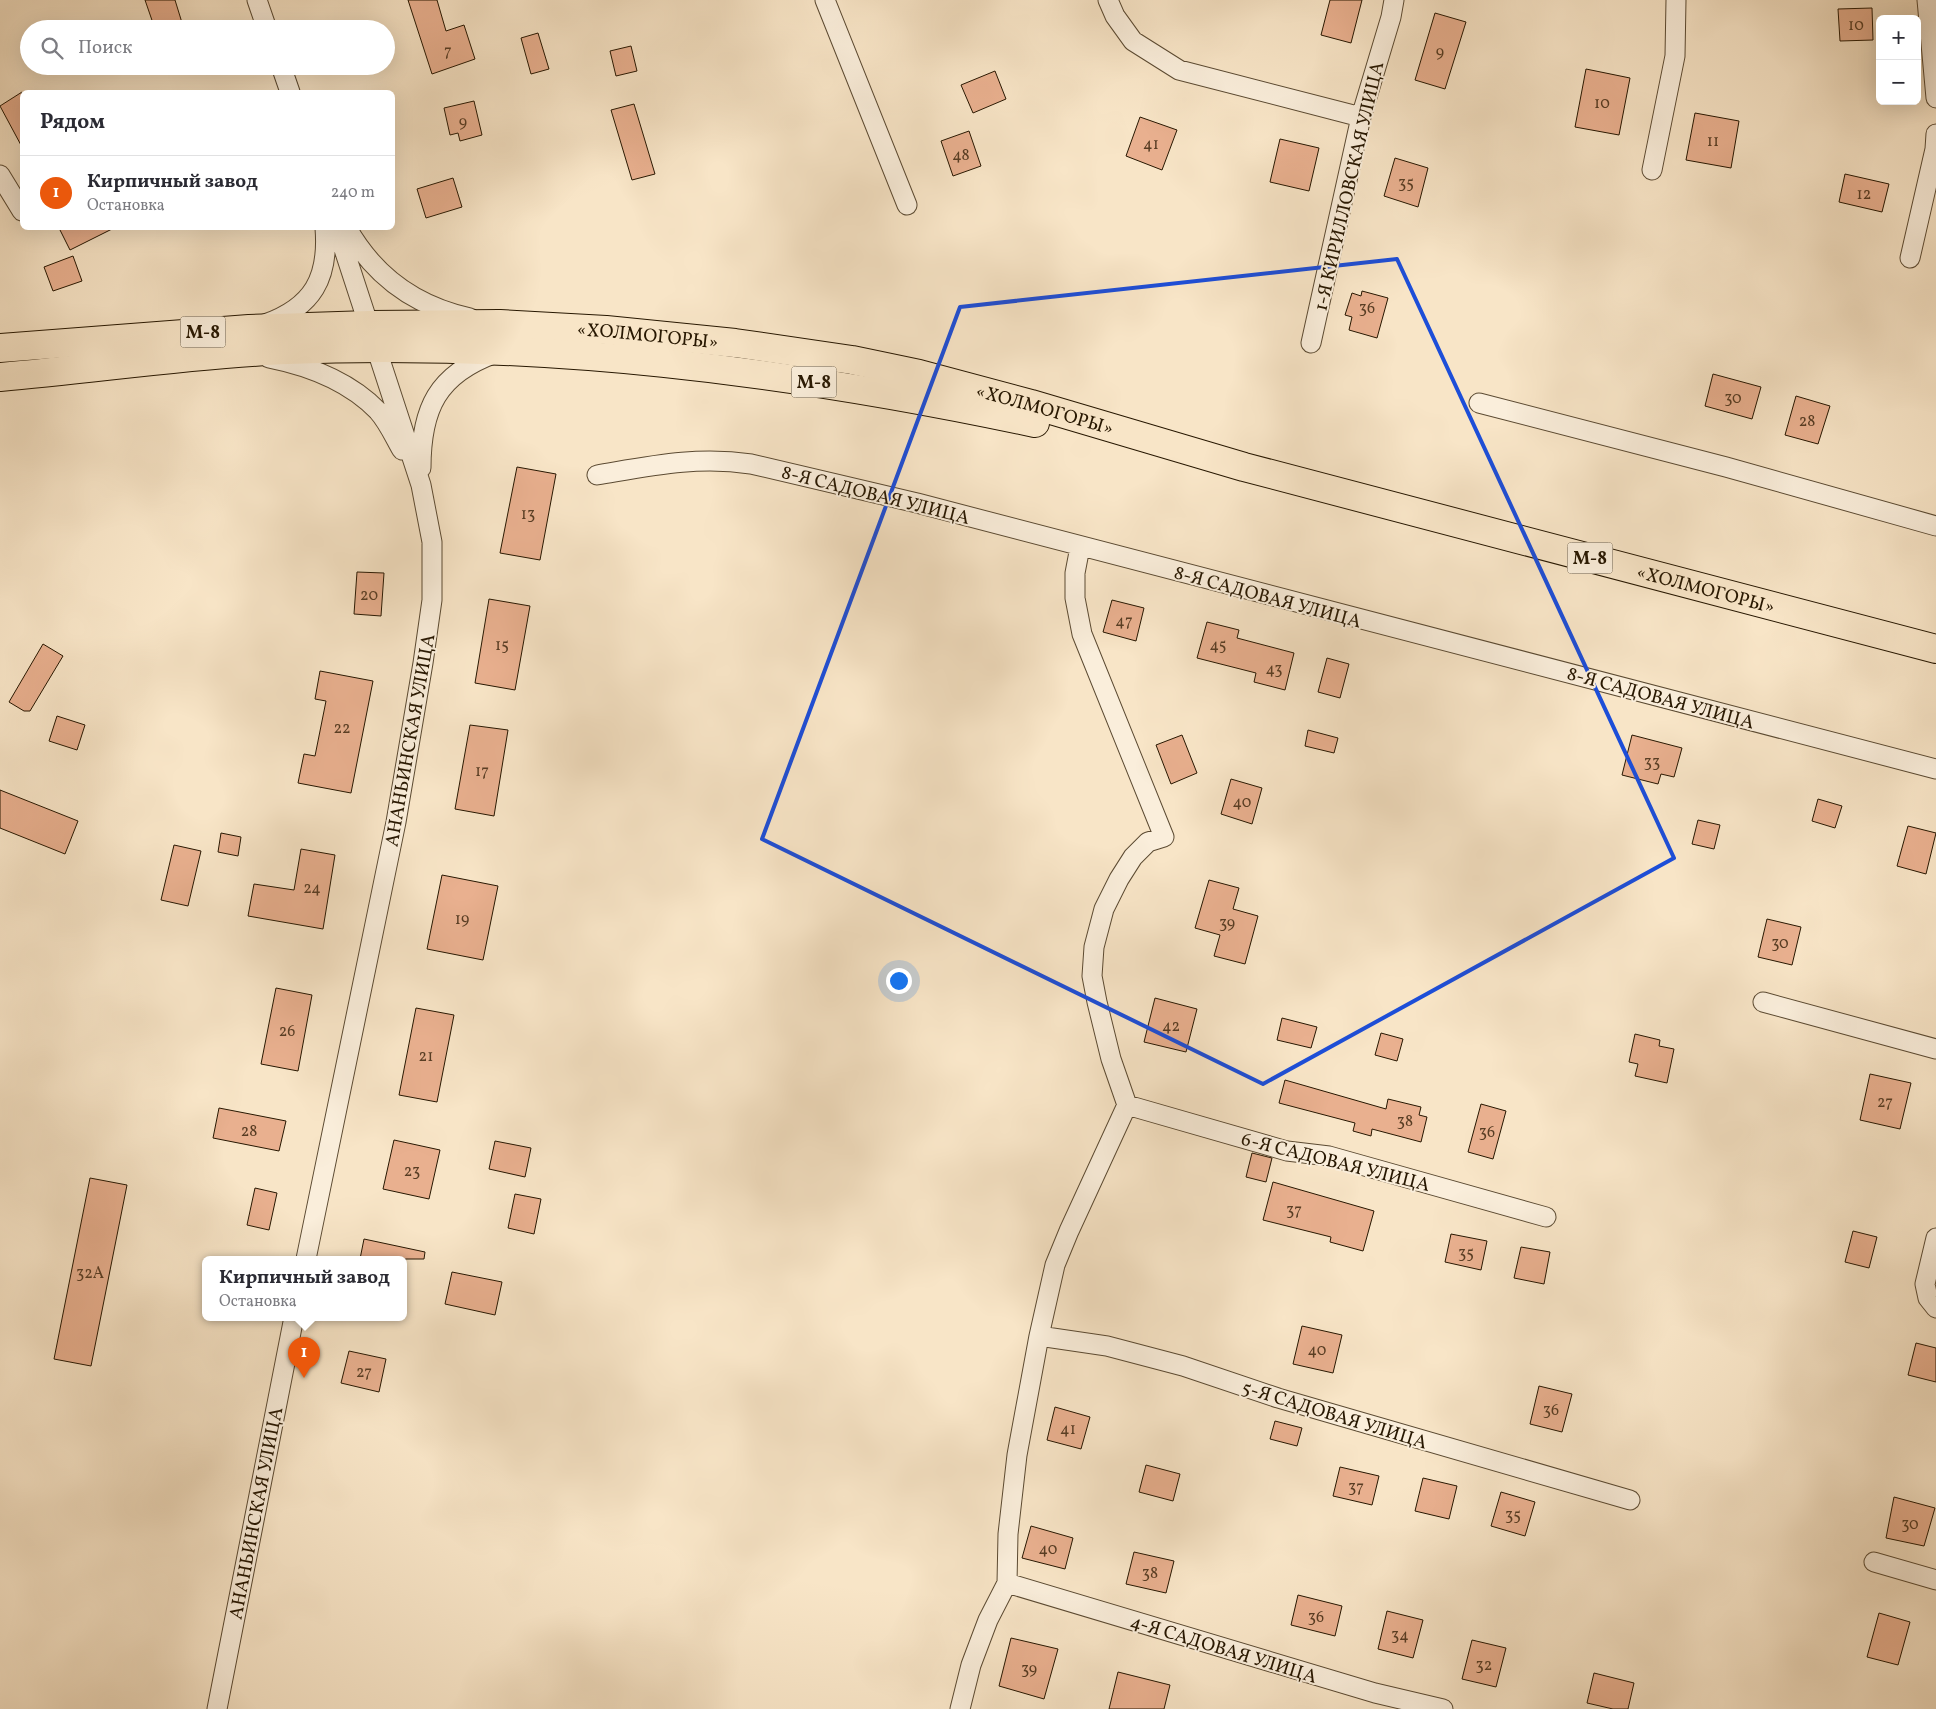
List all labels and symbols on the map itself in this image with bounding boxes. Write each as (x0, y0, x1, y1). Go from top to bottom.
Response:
house number: 10 (1848, 15, 1864, 37)
house number: 7 (444, 41, 452, 63)
house number: 9 (1436, 42, 1444, 64)
street label: 1-Я КИРИЛЛОВСКАЯ УЛИЦА (1309, 59, 1391, 314)
house number: 10 (1594, 93, 1610, 115)
house number: 9 (459, 112, 467, 134)
house number: 11 (1707, 131, 1719, 153)
house number: 41 (1143, 134, 1159, 156)
house number: 48 (952, 145, 970, 167)
house number: 35 (1398, 173, 1414, 195)
house number: 12 (1857, 184, 1871, 206)
house number: 36 (1359, 298, 1375, 320)
road number: М-8 (180, 316, 226, 348)
street label: «ХОЛМОГОРЫ» (576, 317, 719, 356)
road number: М-8 (792, 367, 836, 398)
street label: «ХОЛМОГОРЫ» (973, 379, 1116, 443)
house number: 30 (1724, 388, 1742, 410)
house number: 28 (1799, 411, 1815, 433)
street label: 8-Я САДОВАЯ УЛИЦА (779, 460, 972, 532)
house number: 13 (521, 504, 535, 526)
road number: М-8 (1568, 542, 1612, 574)
street label: 8-Я САДОВАЯ УЛИЦА (1171, 560, 1364, 635)
street label: «ХОЛМОГОРЫ» (1634, 560, 1777, 621)
house number: 20 (360, 585, 378, 607)
house number: 47 (1115, 611, 1133, 633)
street label: АНАНЬИНСКАЯ УЛИЦА (379, 632, 443, 849)
house number: 15 (495, 635, 509, 657)
house number: 45 (1210, 635, 1226, 657)
house number: 43 (1265, 659, 1283, 681)
street label: 8-Я САДОВАЯ УЛИЦА (1564, 661, 1757, 736)
house number: 22 (333, 718, 351, 740)
house number: 33 (1644, 752, 1660, 774)
house number: 17 (475, 761, 489, 783)
house number: 40 (1233, 792, 1251, 814)
house number: 24 (303, 878, 321, 900)
house number: 19 (455, 909, 469, 931)
house number: 39 (1219, 913, 1235, 935)
house number: 30 (1771, 933, 1789, 955)
your location (886, 968, 912, 994)
house number: 42 (1162, 1016, 1180, 1038)
house number: 26 (279, 1021, 295, 1043)
house number: 21 (419, 1046, 433, 1068)
house number: 27 (1877, 1092, 1893, 1114)
house number: 38 (1397, 1111, 1413, 1133)
house number: 28 (241, 1121, 257, 1143)
house number: 36 (1479, 1122, 1495, 1144)
street label: 6-Я САДОВАЯ УЛИЦА (1238, 1127, 1433, 1199)
house number: 23 (404, 1161, 420, 1183)
house number: 37 (1286, 1200, 1302, 1222)
house number: 35 (1458, 1243, 1474, 1265)
house number: 32А (76, 1263, 104, 1285)
pin: 1 (288, 1337, 320, 1378)
house number: 40 (1308, 1340, 1326, 1362)
house number: 27 (356, 1362, 372, 1384)
street label: 5-Я САДОВАЯ УЛИЦА (1239, 1375, 1430, 1457)
house number: 36 (1543, 1400, 1559, 1422)
street label: АНАНЬИНСКАЯ УЛИЦА (224, 1405, 290, 1622)
house number: 41 (1060, 1419, 1076, 1441)
house number: 37 (1348, 1477, 1364, 1499)
house number: 35 (1505, 1505, 1521, 1527)
house number: 30 (1901, 1514, 1919, 1536)
house number: 40 (1039, 1539, 1057, 1561)
house number: 38 (1142, 1563, 1158, 1585)
house number: 36 (1308, 1607, 1324, 1629)
street label: 4-Я САДОВАЯ УЛИЦА (1127, 1609, 1320, 1691)
house number: 34 (1391, 1625, 1409, 1647)
house number: 32 (1476, 1655, 1492, 1677)
house number: 39 (1021, 1659, 1037, 1681)

